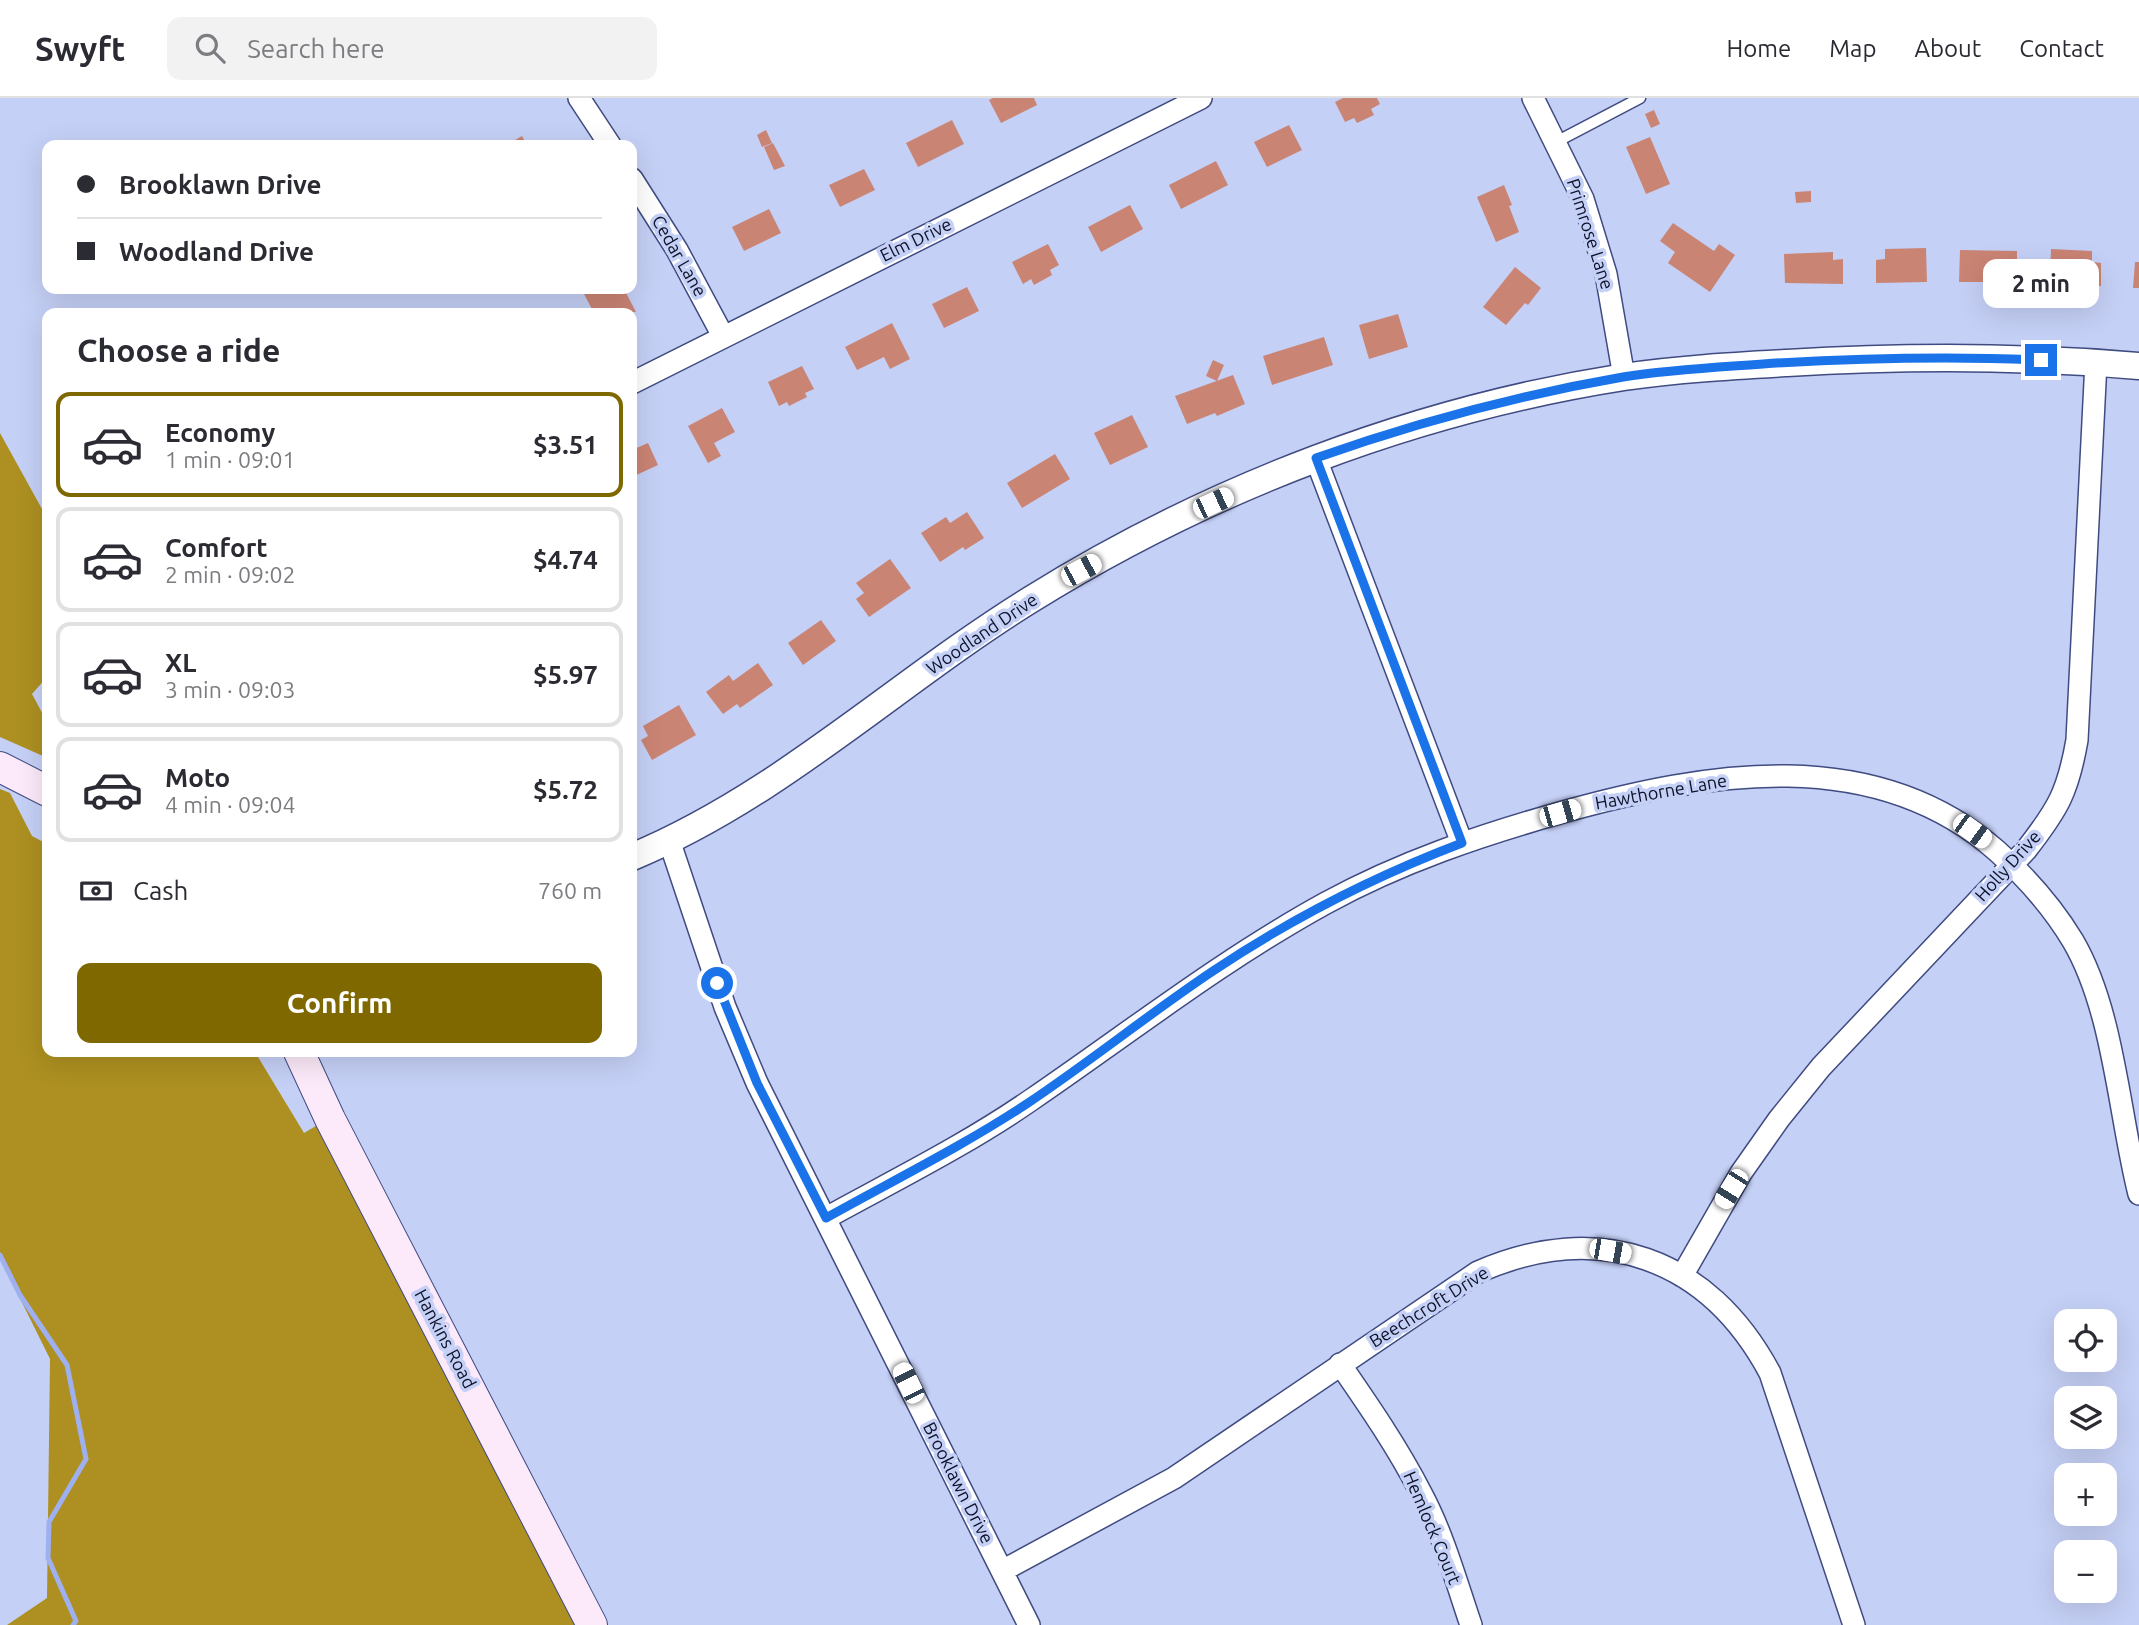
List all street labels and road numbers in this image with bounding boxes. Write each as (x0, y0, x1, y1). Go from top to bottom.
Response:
street label: Primrose Lane (1564, 176, 1618, 292)
street label: Cedar Lane (649, 211, 711, 300)
street label: Elm Drive (877, 213, 955, 265)
street label: Woodland Drive (922, 589, 1041, 678)
street label: Hawthorne Lane (1593, 770, 1728, 812)
street label: Holly Drive (1970, 826, 2044, 905)
street label: Beechcroft Drive (1365, 1262, 1492, 1351)
street label: Hankins Road (411, 1286, 480, 1391)
street label: Brooklawn Drive (920, 1419, 998, 1546)
street label: Hemlock Court (1400, 1468, 1466, 1587)

